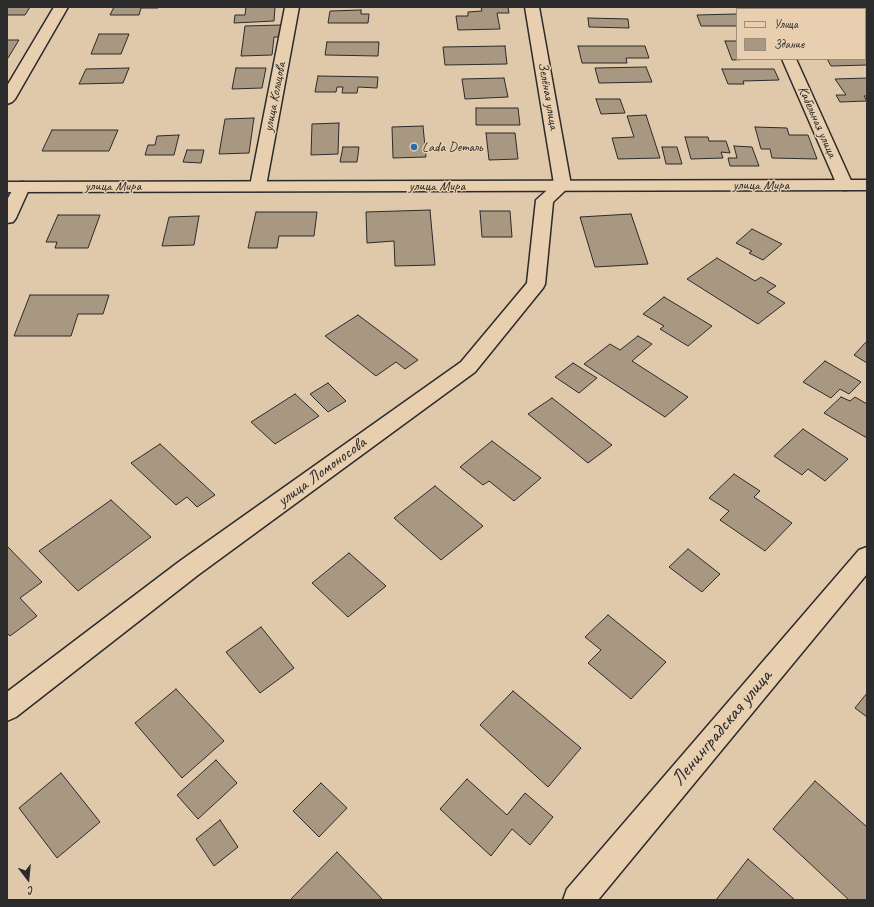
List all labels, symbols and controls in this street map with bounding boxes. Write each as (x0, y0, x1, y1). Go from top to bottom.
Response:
legend (736, 8, 866, 60)
text: Улица (774, 16, 798, 32)
text: Здание (774, 36, 804, 52)
street label: улица Кольцова (260, 61, 290, 133)
street label: Зелёная улица (534, 61, 562, 131)
street label: Кабельная улица (794, 84, 840, 160)
place label: Lada Dеталь (422, 139, 482, 155)
marker: Lada Dеталь (409, 142, 419, 152)
street label: улица Мира (733, 177, 789, 193)
street label: улица Мира (85, 178, 141, 194)
street label: улица Мира (409, 178, 465, 194)
street label: улица Ломоносова (274, 433, 370, 511)
street label: Ленинградская улица (667, 665, 777, 791)
north arrow (8, 859, 48, 899)
text: С (27, 883, 36, 898)

